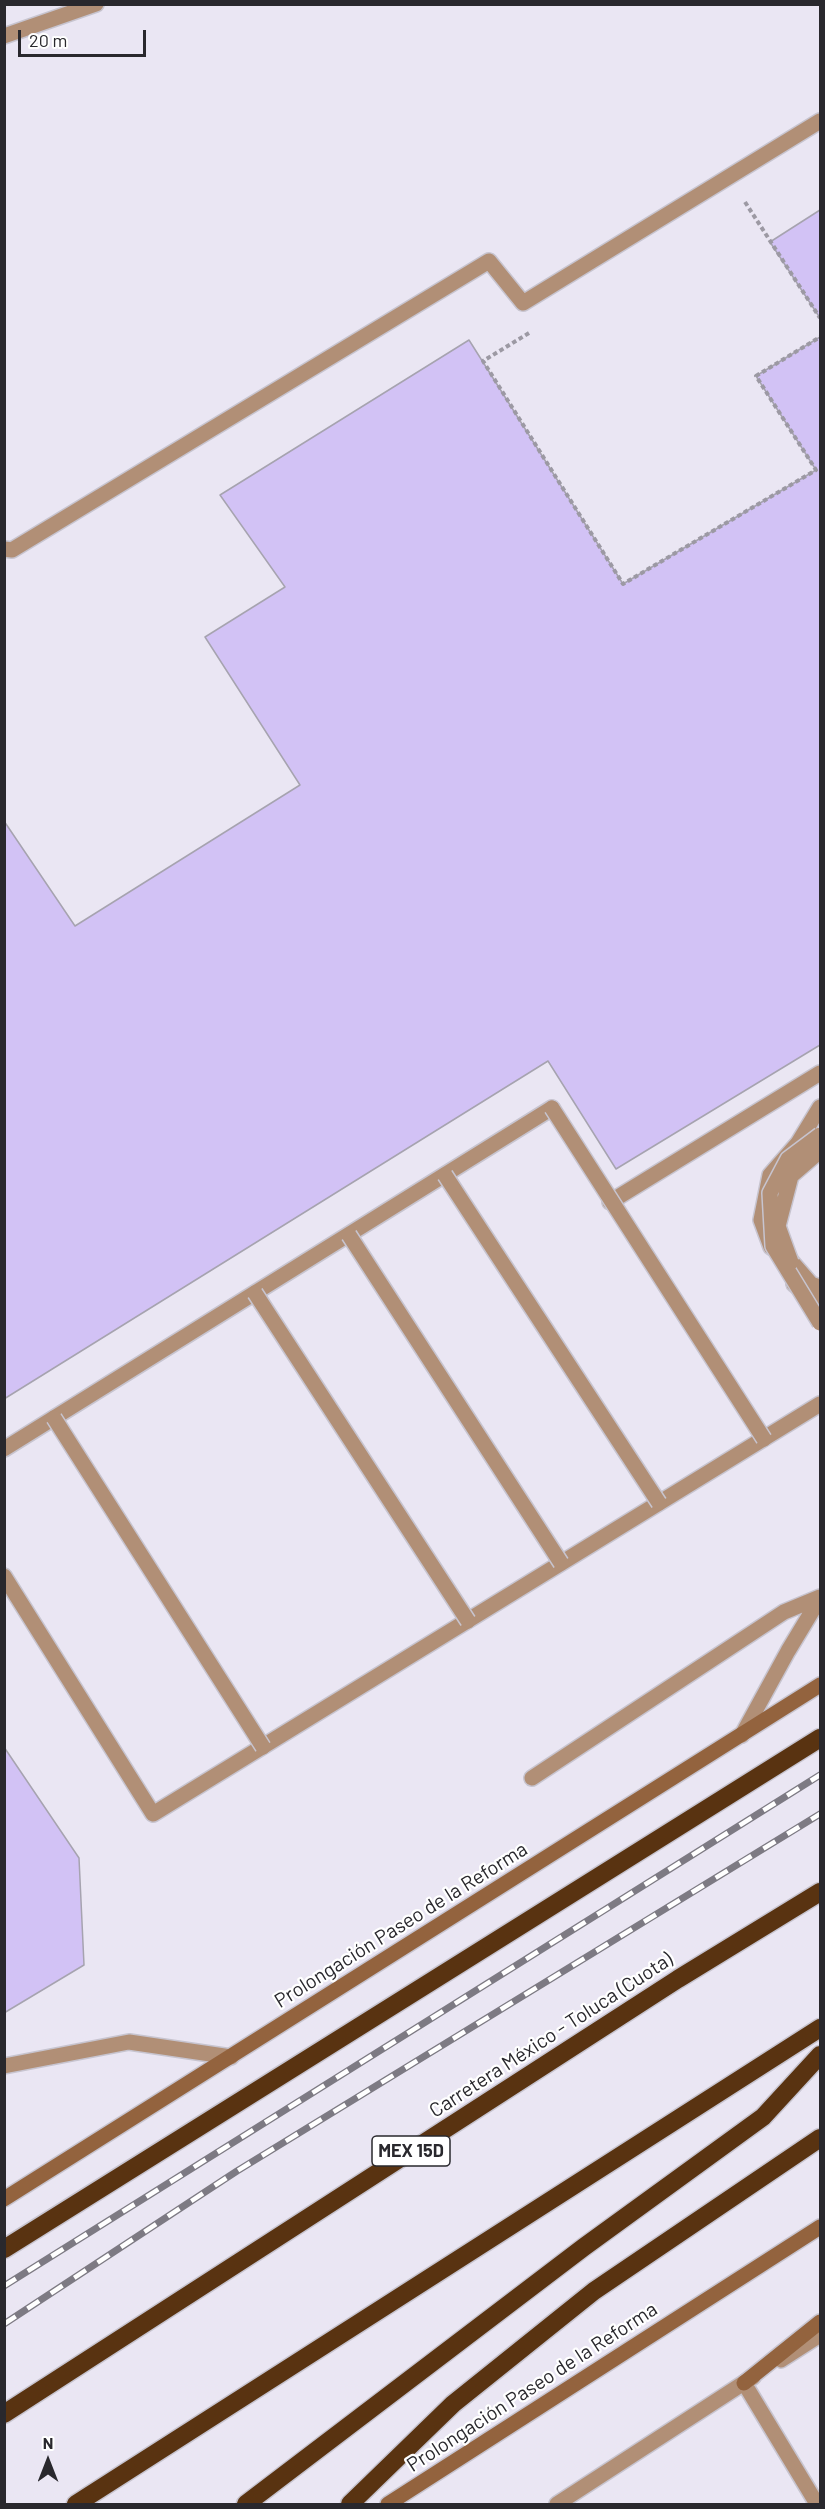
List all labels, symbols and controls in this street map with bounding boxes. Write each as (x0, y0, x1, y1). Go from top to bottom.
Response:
scale bar (21, 18, 148, 56)
text: 20 m (29, 29, 67, 51)
street label: Prolongación Paseo de la Reforma (270, 1837, 532, 2013)
street label: Carretera México - Toluca (Cuota) (425, 1947, 677, 2123)
road number: MEX 15D (372, 2136, 450, 2166)
street label: Prolongación Paseo de la Reforma (402, 2297, 662, 2477)
north arrow (18, 2431, 78, 2491)
text: N (43, 2433, 53, 2452)

